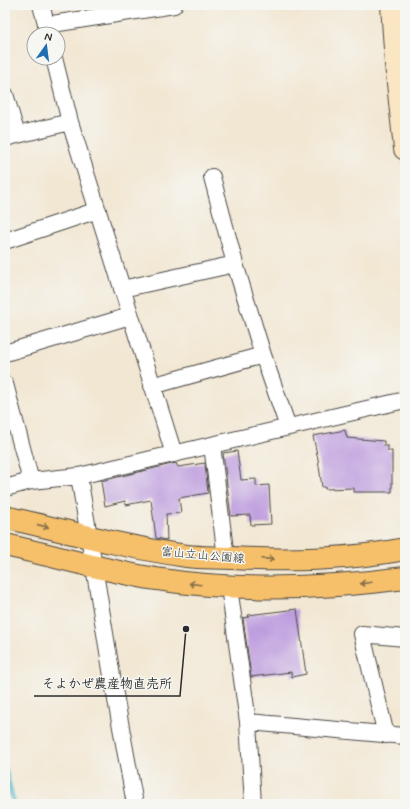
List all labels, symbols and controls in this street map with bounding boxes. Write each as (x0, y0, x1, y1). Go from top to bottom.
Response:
north arrow (26, 26, 66, 66)
text: N (43, 30, 53, 45)
one-way arrow (36, 523, 49, 530)
street label: 富山立山公園線 (160, 544, 245, 568)
one-way arrow (261, 556, 274, 563)
one-way arrow (360, 579, 373, 587)
one-way arrow (189, 580, 202, 588)
callout: そよかぜ農産物直売所 (34, 671, 180, 696)
text: そよかぜ農産物直売所 (42, 676, 172, 693)

